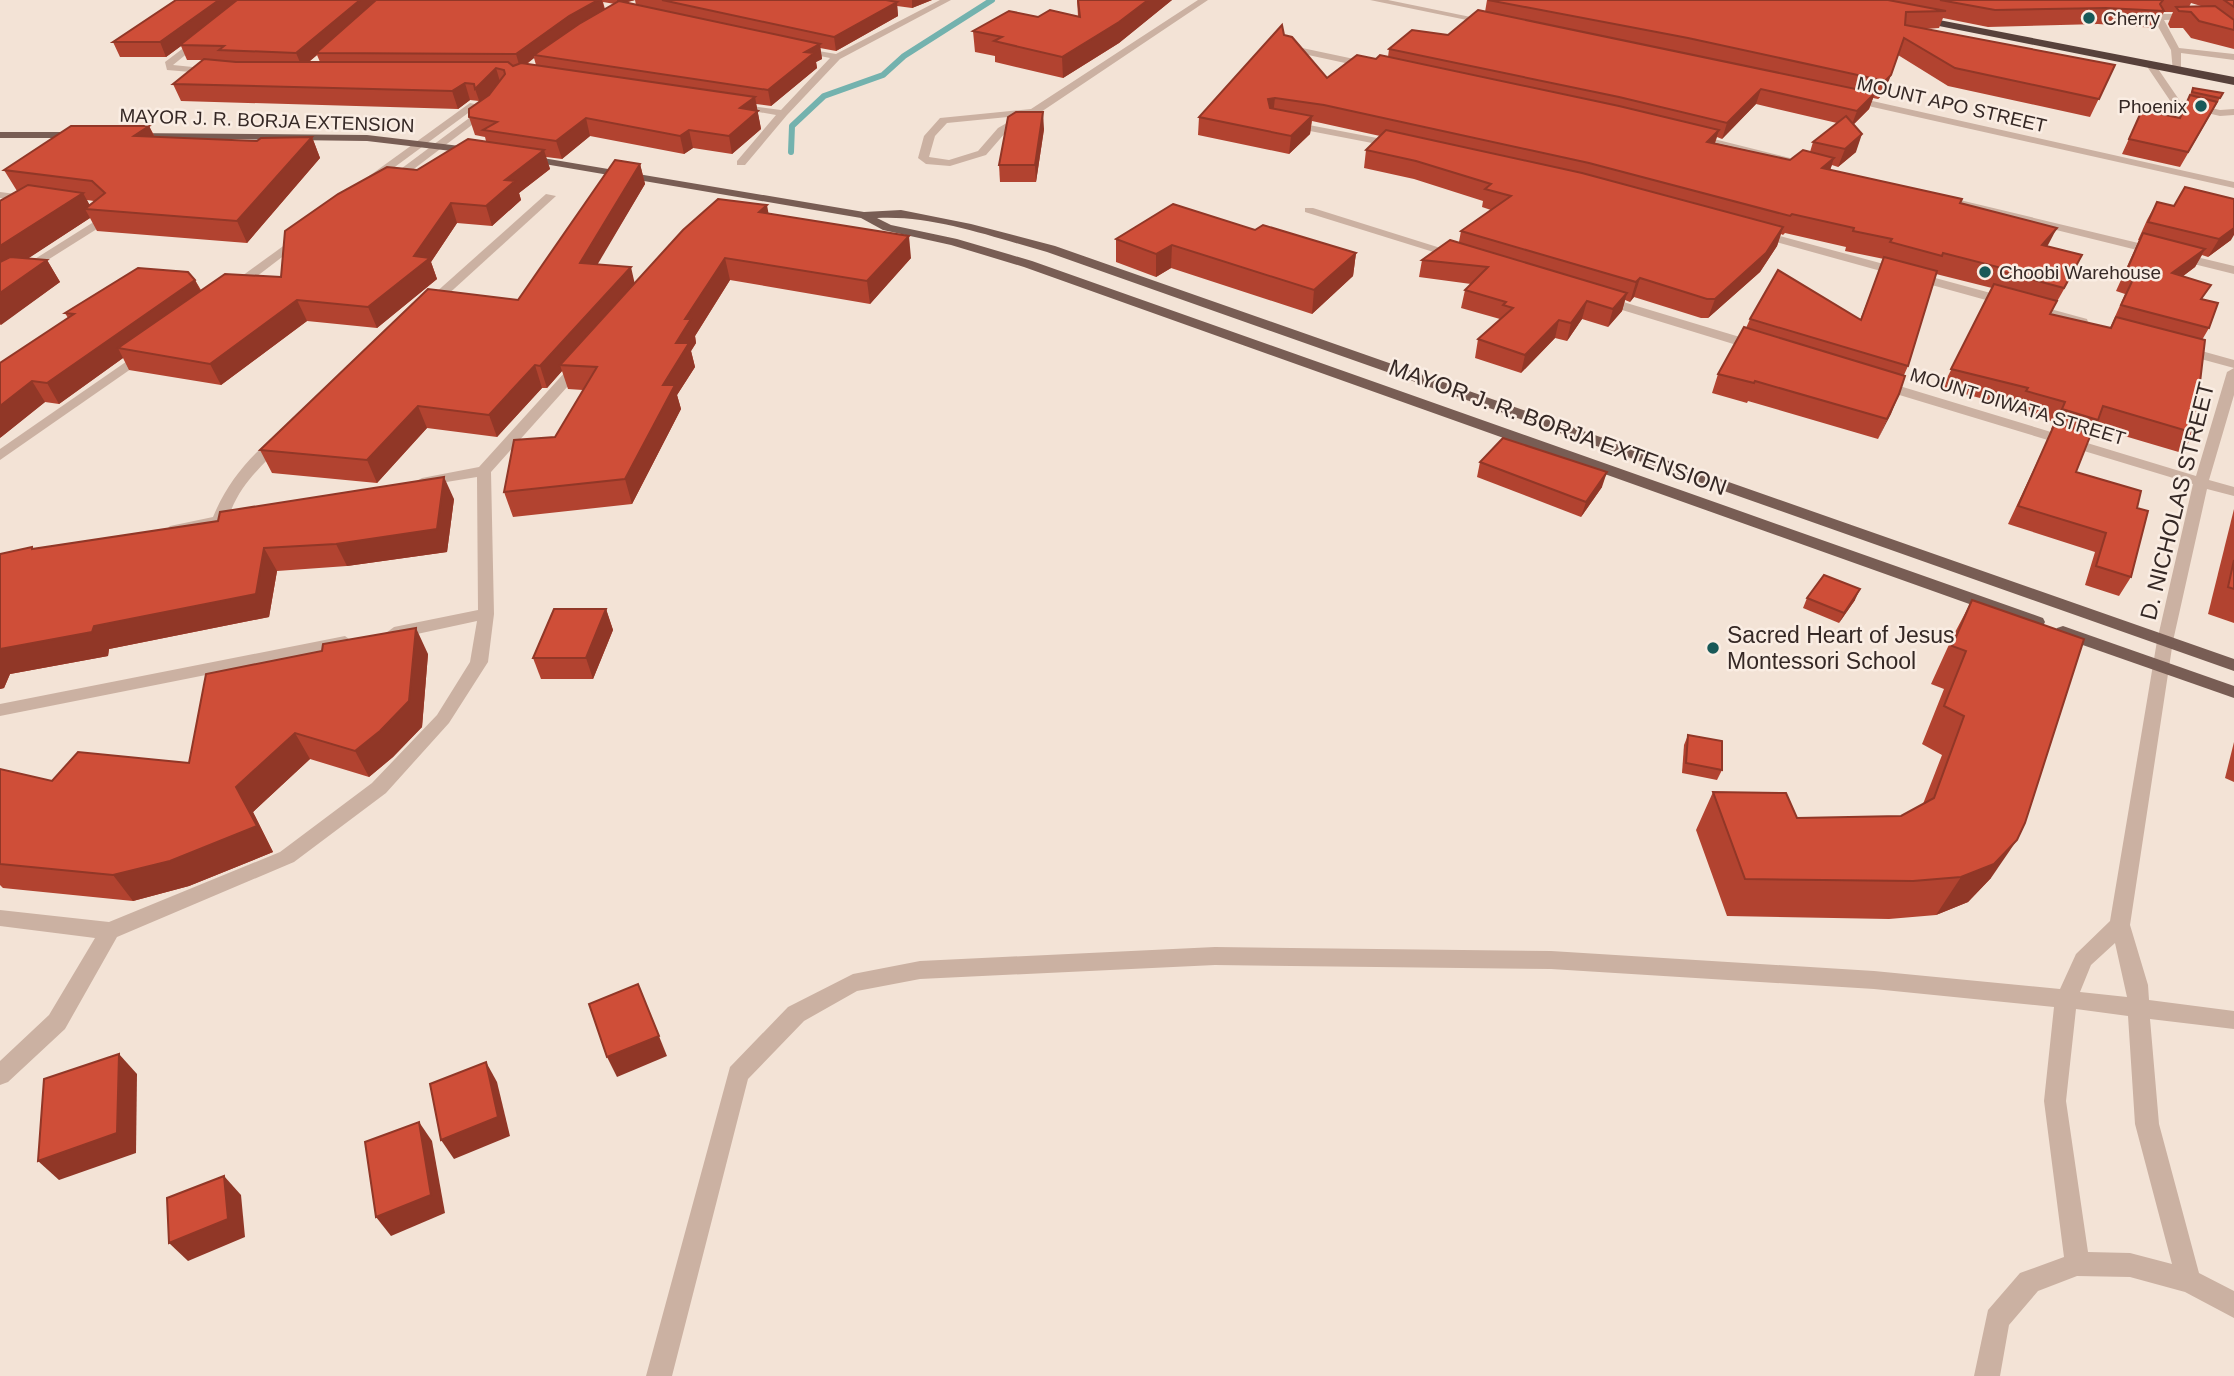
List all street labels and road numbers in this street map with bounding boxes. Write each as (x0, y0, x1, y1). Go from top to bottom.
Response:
street label: MOUNT APO STREET (1855, 72, 2049, 137)
street label: MAYOR J. R. BORJA EXTENSION (119, 105, 415, 136)
street label: MAYOR J. R. BORJA EXTENSION (1386, 354, 1730, 500)
street label: MOUNT DIWATA STREET (1908, 364, 2128, 449)
street label: D. NICHOLAS STREET (2135, 379, 2219, 623)

